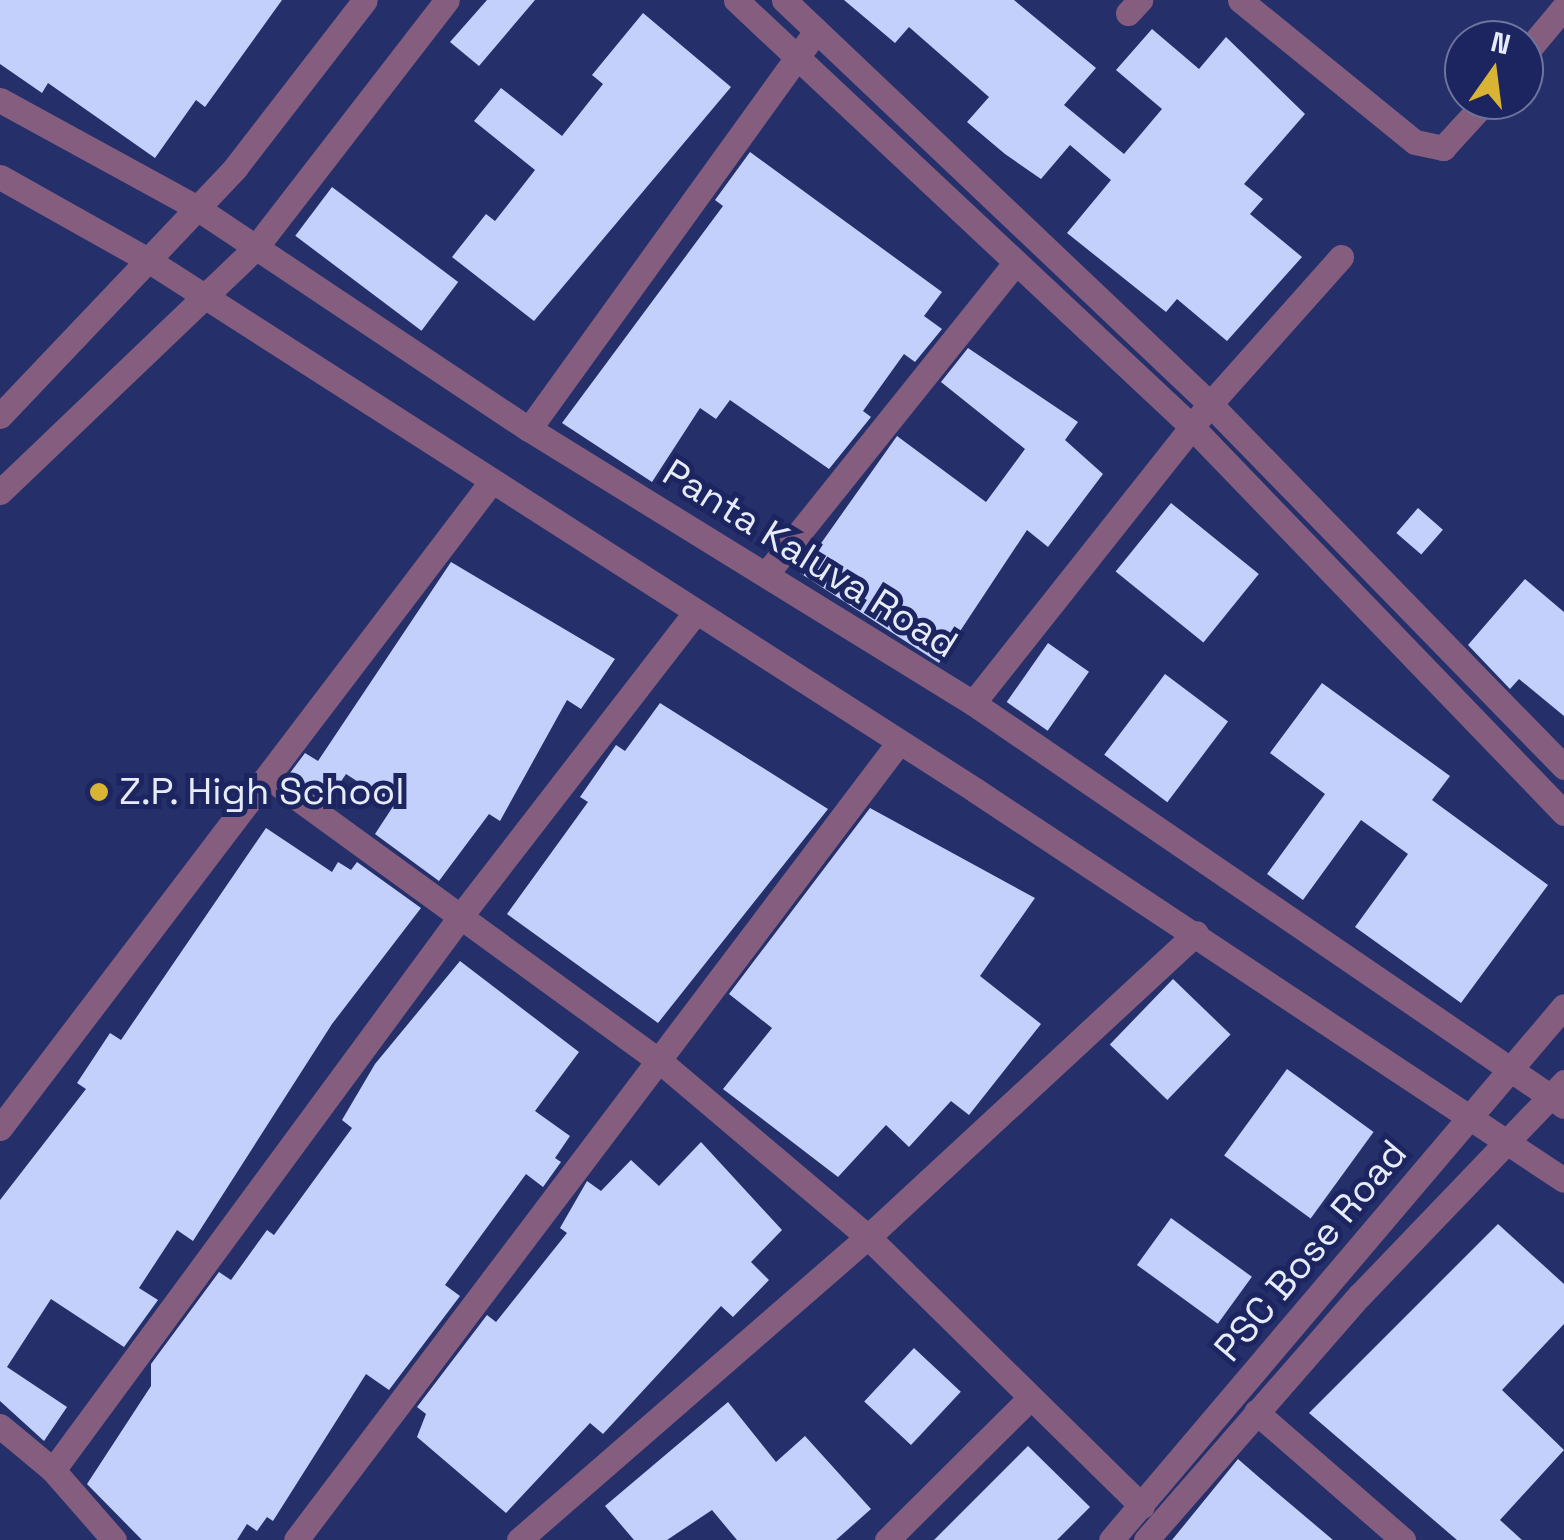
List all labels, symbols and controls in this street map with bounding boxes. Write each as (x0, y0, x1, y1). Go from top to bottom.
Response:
north arrow (1444, 20, 1544, 120)
text: N (1487, 23, 1514, 63)
street label: Panta Kaluva Road (654, 450, 966, 668)
place label: Z.P. High School (119, 769, 406, 815)
marker: Z.P. High School (88, 781, 110, 803)
street label: PSC Bose Road (1205, 1131, 1417, 1371)

